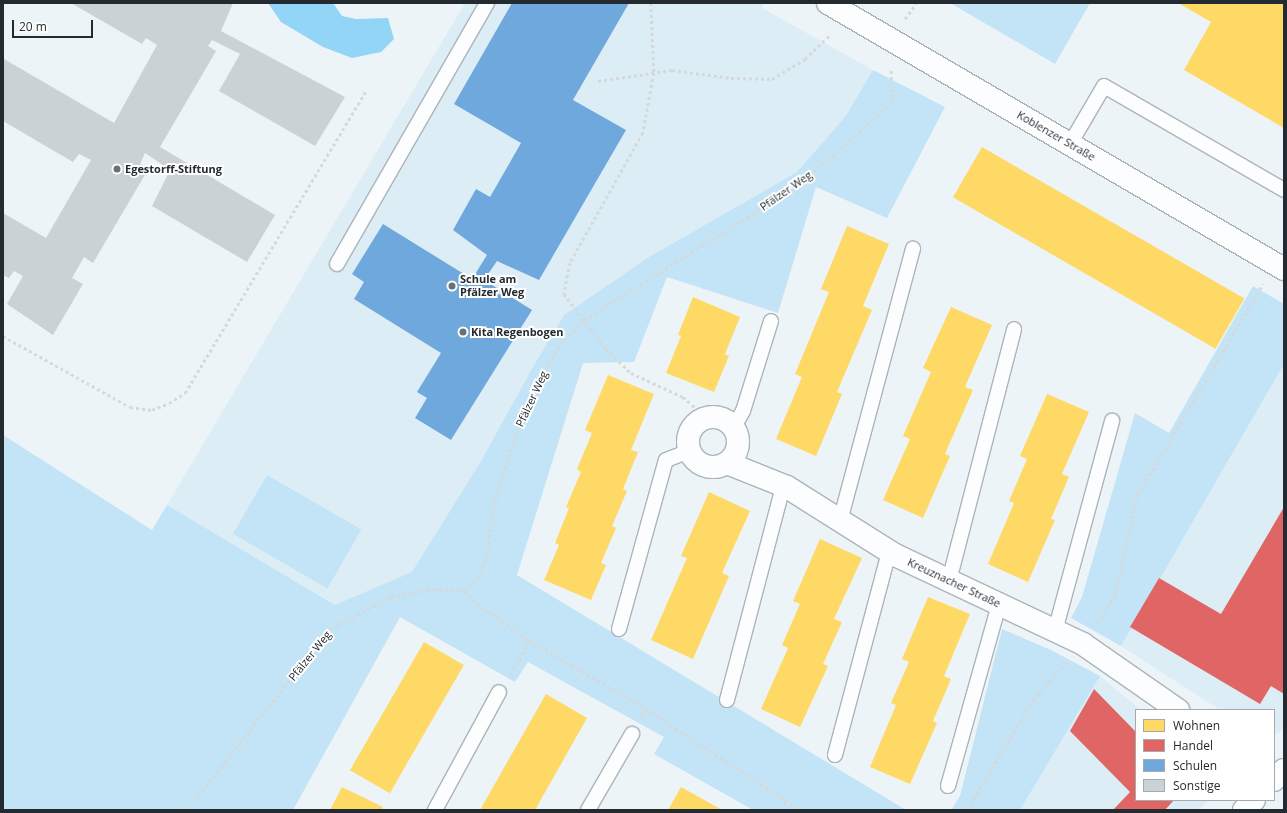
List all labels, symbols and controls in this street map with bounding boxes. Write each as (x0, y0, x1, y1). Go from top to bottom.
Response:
scale bar (14, 12, 95, 38)
text: 20 m (19, 18, 47, 35)
street label: Koblenzer Straße (1015, 108, 1097, 164)
place label: Egestorff-Stiftung (125, 162, 222, 176)
marker: Egestorff-Stiftung (112, 164, 122, 174)
street label: Pfälzer Weg (758, 168, 814, 214)
place label: Schule am Pfälzer Weg (460, 273, 524, 299)
marker: Schule am Pfälzer Weg (447, 281, 457, 291)
place label: Kita Regenbogen (471, 325, 563, 339)
marker: Kita Regenbogen (458, 327, 468, 337)
street label: Pfälzer Weg (513, 369, 551, 429)
street label: Kreuznacher Straße (905, 556, 1003, 610)
street label: Pfälzer Weg (286, 628, 334, 684)
legend (1135, 709, 1275, 801)
text: Wohnen (1173, 717, 1220, 734)
text: Handel (1173, 737, 1213, 754)
text: Schulen (1173, 757, 1217, 774)
text: Sonstige (1173, 777, 1220, 794)

